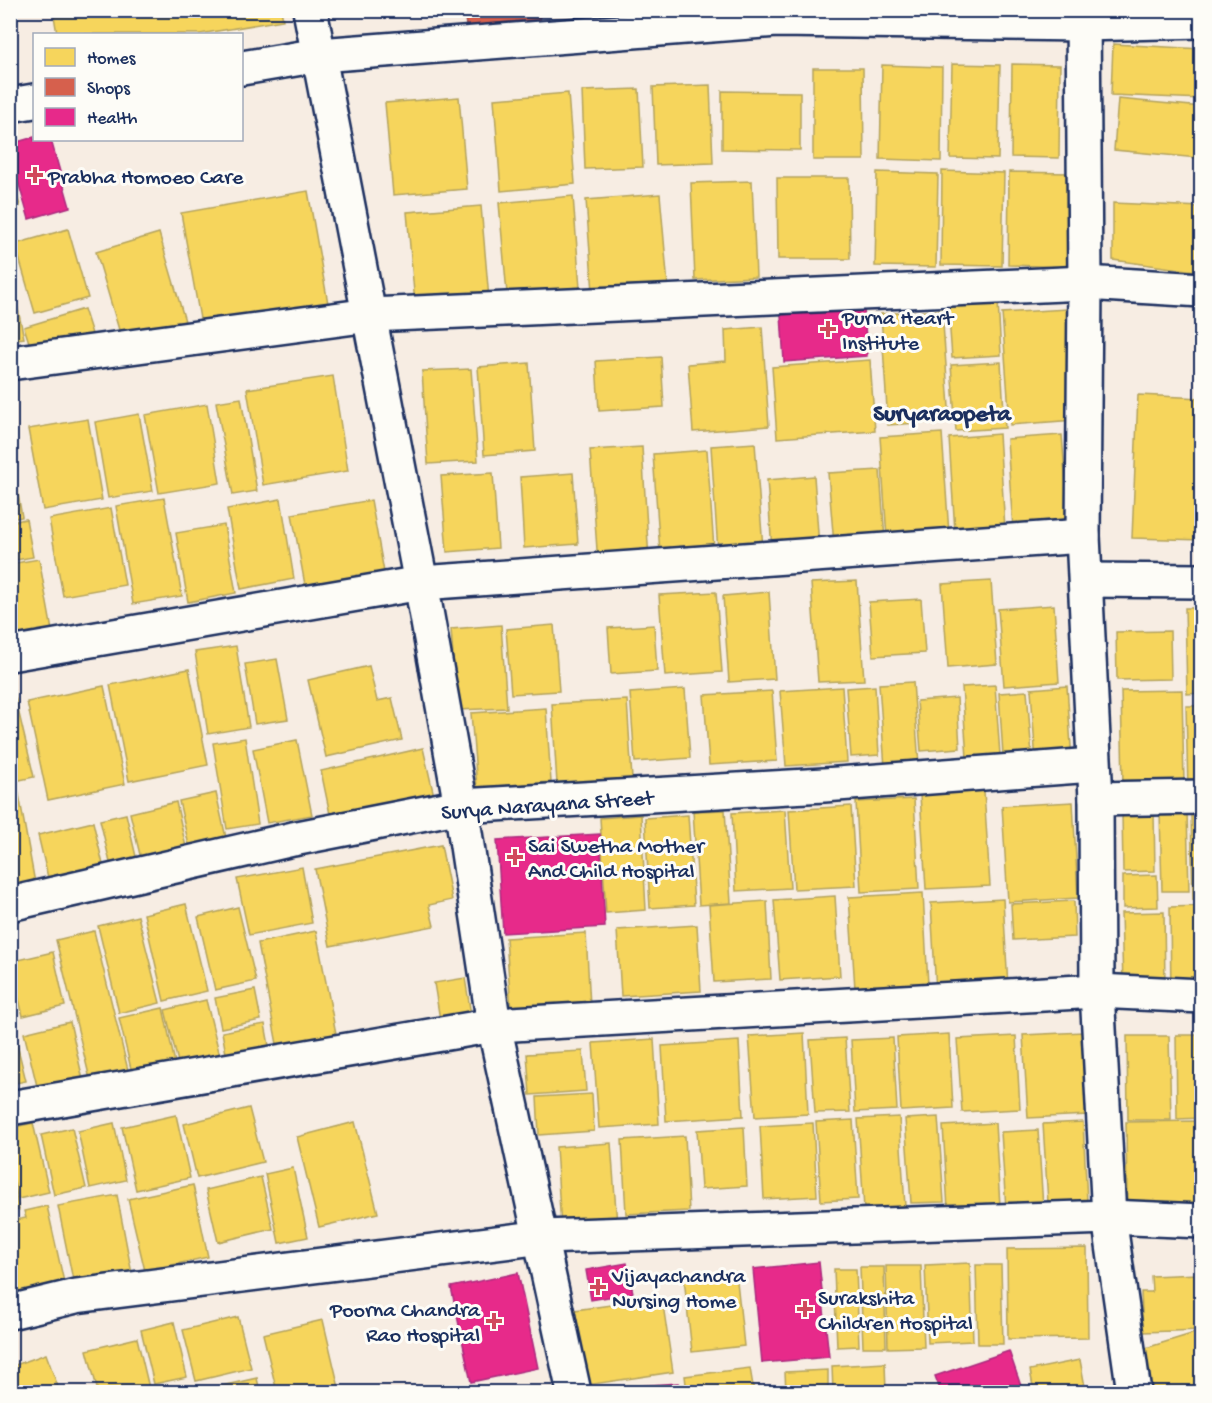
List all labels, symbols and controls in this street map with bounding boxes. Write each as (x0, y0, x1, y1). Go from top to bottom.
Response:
legend (33, 33, 243, 141)
text: Homes (87, 49, 137, 70)
text: Shops (87, 79, 131, 100)
text: Health (87, 109, 138, 130)
marker: Prabha Homoeo Care (26, 166, 44, 184)
place label: Prabha Homoeo Care (47, 166, 244, 192)
place label: Purna Heart Institute (841, 307, 955, 358)
marker: Purna Heart Institute (819, 320, 837, 338)
district label: Suryaraopeta (873, 401, 1012, 430)
street label: Surya Narayana Street (440, 786, 656, 827)
place label: Sai Swetha Mother And Child Hospital (528, 835, 706, 886)
marker: Sai Swetha Mother And Child Hospital (506, 848, 524, 866)
place label: Vijayachandra Nursing Home (611, 1265, 746, 1316)
marker: Vijayachandra Nursing Home (589, 1278, 607, 1296)
place label: Surakshita Children Hospital (818, 1287, 973, 1338)
place label: Poorna Chandra Rao Hospital (329, 1299, 481, 1350)
marker: Surakshita Children Hospital (796, 1300, 814, 1318)
marker: Poorna Chandra Rao Hospital (485, 1312, 503, 1330)

